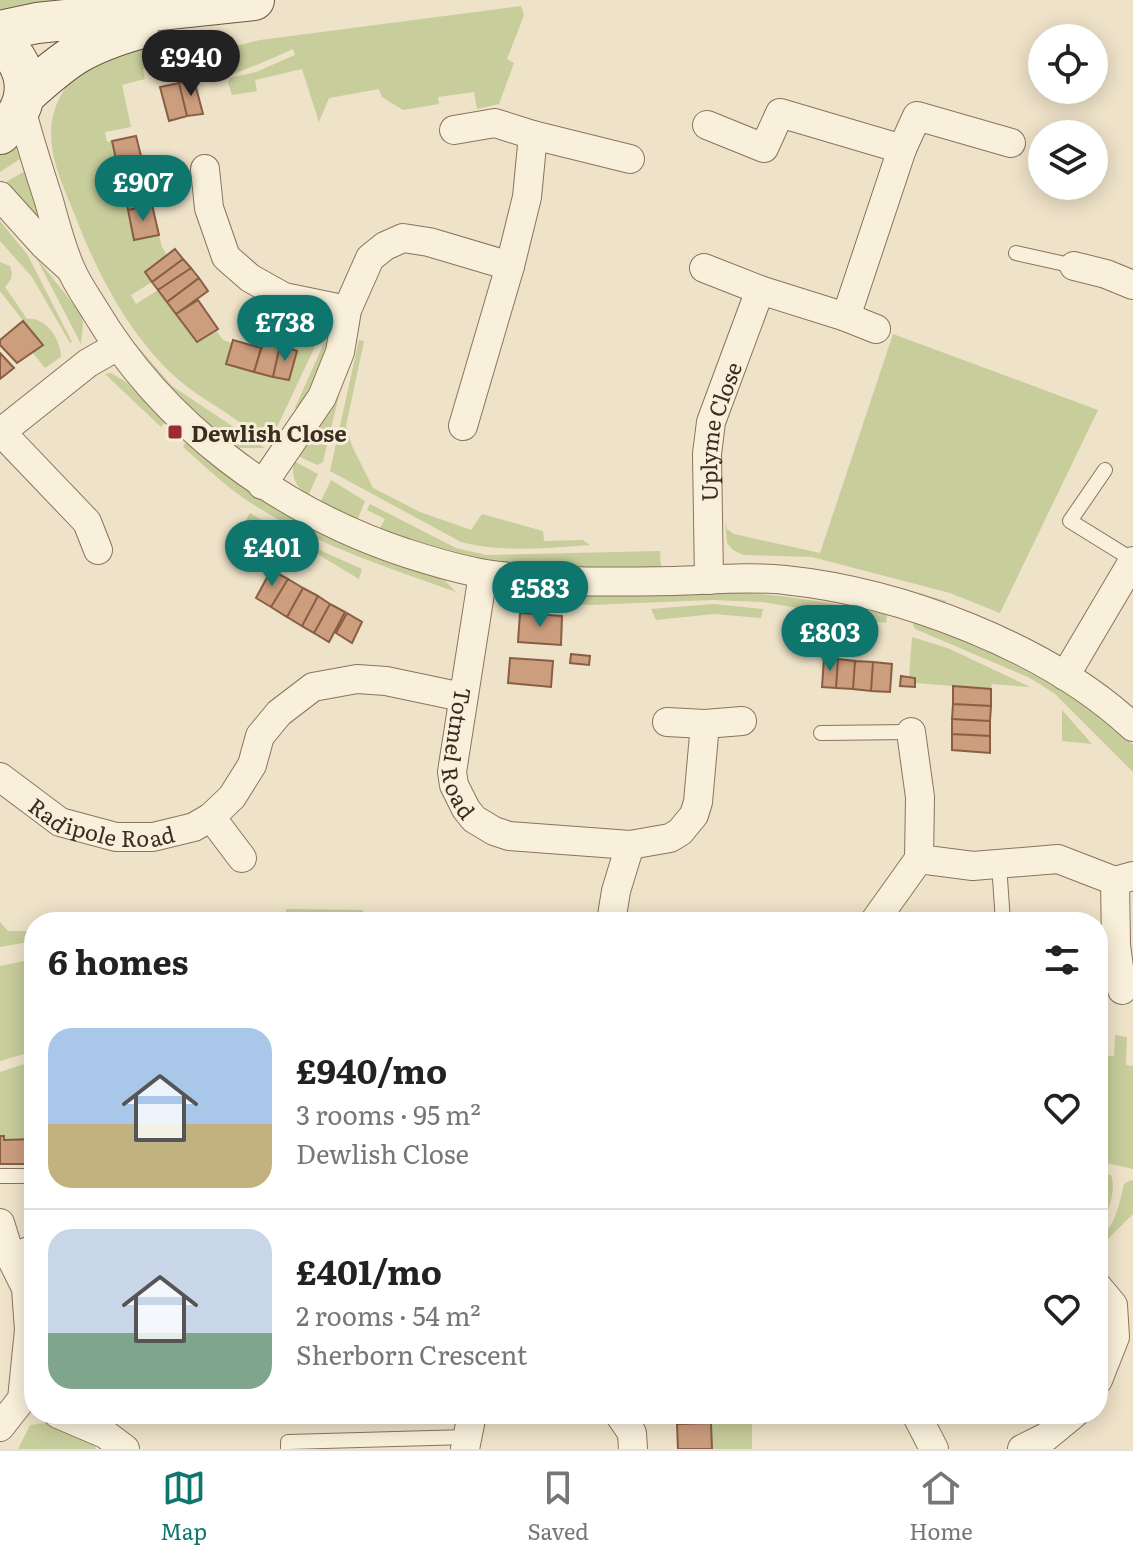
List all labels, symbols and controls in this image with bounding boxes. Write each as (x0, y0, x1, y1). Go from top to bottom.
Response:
map controls (1028, 24, 1108, 200)
button: locate (1028, 24, 1108, 104)
pin: £940 (144, 30, 238, 98)
text: £940 (160, 36, 222, 75)
button: layers (1028, 120, 1108, 200)
pin: £907 (96, 155, 190, 223)
text: £907 (113, 161, 173, 200)
pin: £738 (238, 295, 332, 363)
text: £738 (255, 301, 315, 340)
street label: Uplyme Close (690, 357, 749, 502)
place label: Dewlish Close (191, 416, 347, 449)
marker: Dewlish Close (166, 423, 184, 441)
pin: £401 (225, 520, 319, 588)
text: £401 (243, 526, 301, 565)
pin: £583 (493, 561, 587, 629)
text: £583 (510, 567, 570, 606)
pin: £803 (783, 605, 877, 673)
text: £803 (799, 611, 861, 650)
street label: Totmel Road (435, 685, 484, 826)
street label: Radipole Road (23, 788, 178, 854)
text: 6 homes (48, 935, 188, 985)
icon: filters (1040, 938, 1084, 982)
text: £940/mo (296, 1044, 447, 1094)
icon: home (112, 1060, 208, 1156)
icon: heart (1040, 1086, 1084, 1130)
text: 3 rooms · 95 m² (296, 1094, 481, 1133)
text: Dewlish Close (296, 1133, 469, 1172)
text: £401/mo (296, 1245, 442, 1295)
icon: home (112, 1261, 208, 1357)
icon: heart (1040, 1287, 1084, 1331)
text: 2 rooms · 54 m² (296, 1295, 481, 1334)
text: Sherborn Crescent (296, 1334, 527, 1373)
tab: Map (160, 1466, 207, 1547)
tab: Saved (528, 1466, 589, 1547)
tab: Home (909, 1466, 973, 1547)

